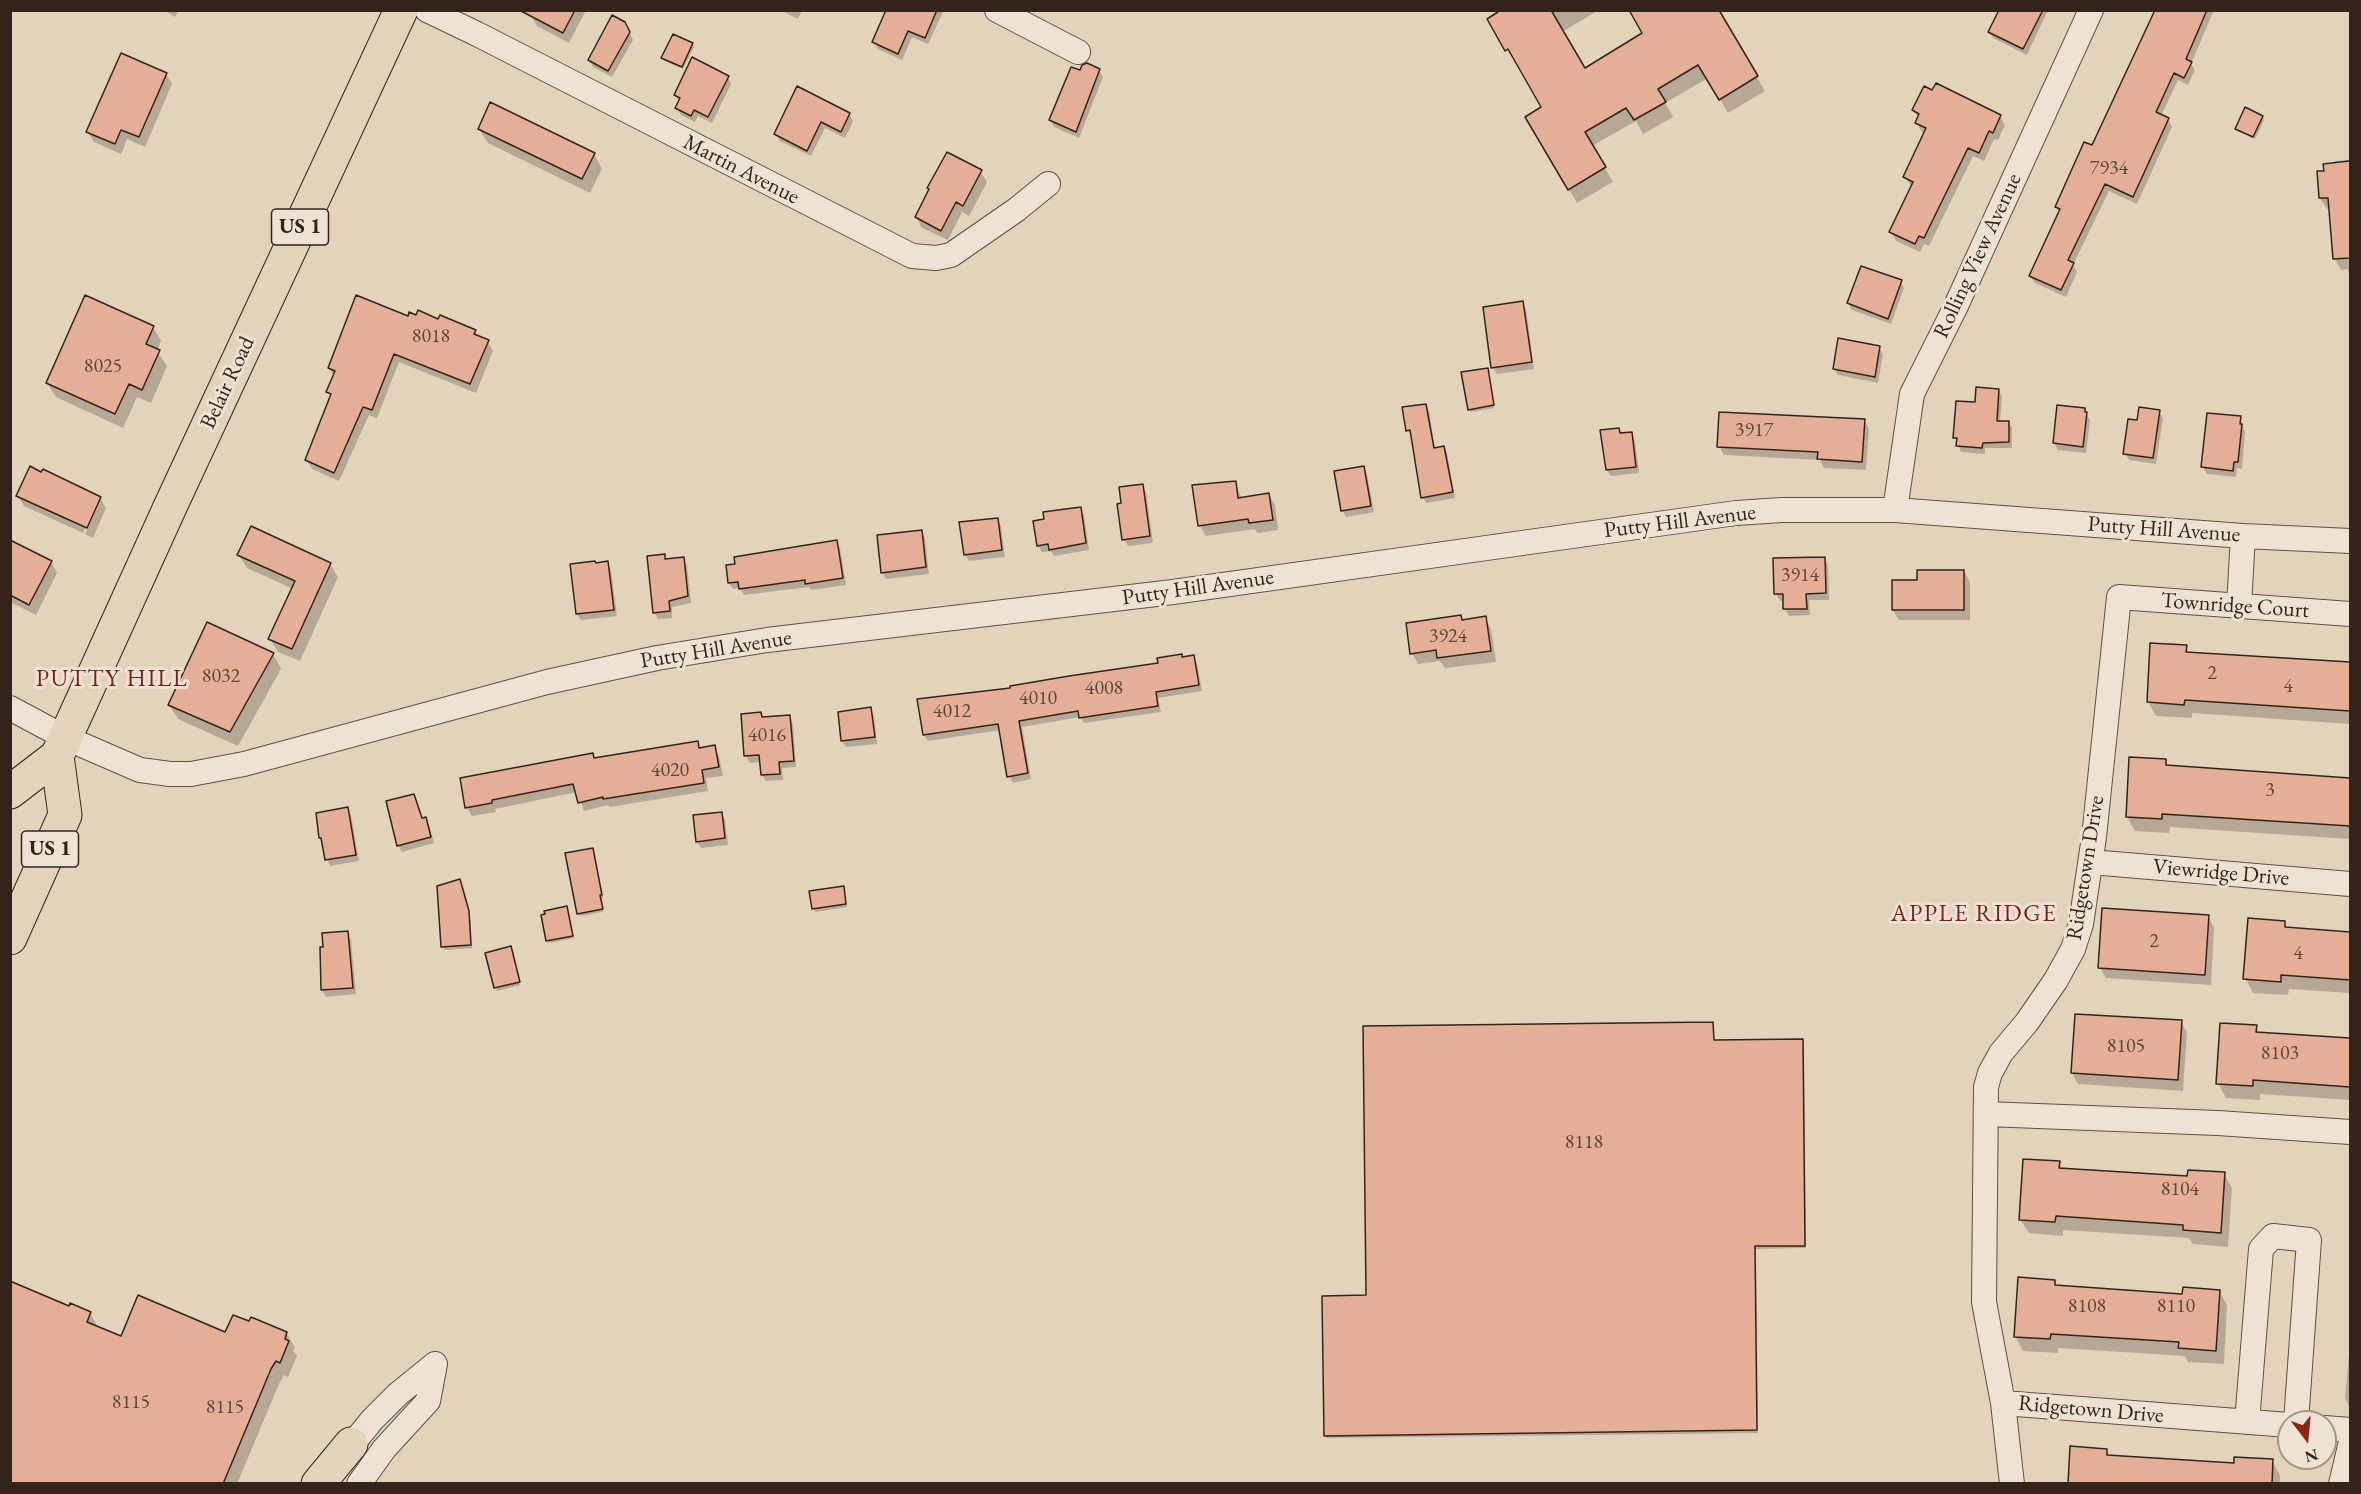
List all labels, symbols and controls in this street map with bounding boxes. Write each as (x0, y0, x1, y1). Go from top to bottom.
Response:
street label: Martin Avenue (678, 129, 804, 211)
house number: 7934 (2090, 157, 2128, 181)
street label: Rolling View Avenue (1928, 169, 2028, 343)
road number: US 1 (272, 209, 328, 245)
house number: 8018 (412, 325, 450, 349)
street label: Belair Road (195, 333, 261, 433)
house number: 8025 (84, 355, 122, 379)
house number: 3917 (1735, 419, 1773, 443)
street label: Putty Hill Avenue (1603, 500, 1757, 544)
street label: Putty Hill Avenue (2087, 511, 2241, 549)
street label: Putty Hill Avenue (1120, 564, 1276, 612)
house number: 3914 (1781, 564, 1819, 588)
street label: Townridge Court (2160, 588, 2310, 624)
street label: Putty Hill Avenue (638, 625, 794, 675)
house number: 3924 (1429, 625, 1467, 649)
house number: 2 (2207, 662, 2217, 686)
district label: PUTTY HILL (36, 665, 188, 693)
house number: 8032 (202, 665, 240, 689)
house number: 4 (2283, 675, 2293, 699)
house number: 4008 (1085, 677, 1123, 701)
house number: 4010 (1019, 687, 1057, 711)
house number: 4012 (933, 700, 971, 724)
house number: 4016 (748, 724, 786, 748)
house number: 4020 (651, 759, 689, 783)
house number: 3 (2265, 779, 2275, 803)
street label: Ridgetown Drive (2062, 794, 2110, 942)
road number: US 1 (22, 831, 78, 867)
street label: Viewridge Drive (2152, 854, 2290, 892)
district label: APPLE RIDGE (1891, 900, 2057, 928)
house number: 2 (2149, 930, 2159, 954)
house number: 4 (2293, 942, 2303, 966)
house number: 8105 (2107, 1035, 2145, 1059)
house number: 8103 (2261, 1042, 2299, 1066)
house number: 8118 (1565, 1131, 1603, 1155)
house number: 8104 (2161, 1178, 2199, 1202)
house number: 8108 (2068, 1295, 2106, 1319)
house number: 8110 (2157, 1295, 2195, 1319)
street label: Ridgetown Drive (2017, 1390, 2165, 1430)
house number: 8115 (112, 1391, 150, 1415)
house number: 8115 (206, 1396, 244, 1420)
north arrow (2277, 1410, 2337, 1470)
text: N (2302, 1444, 2321, 1468)

